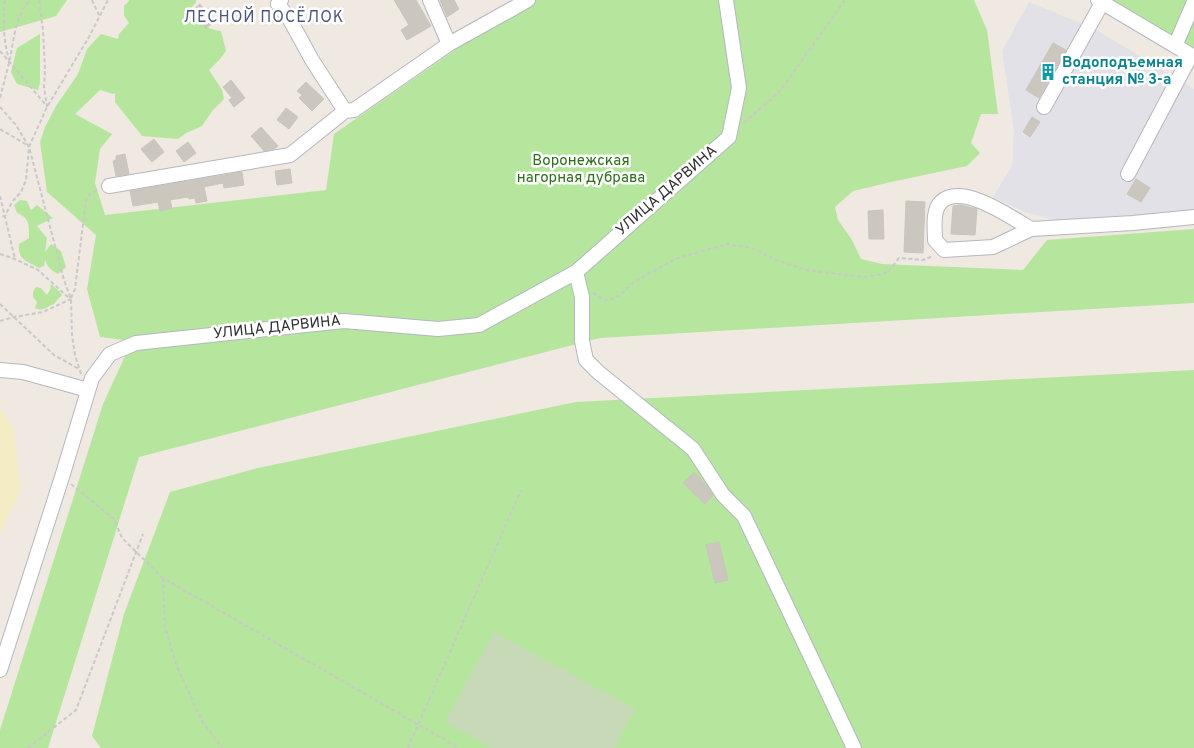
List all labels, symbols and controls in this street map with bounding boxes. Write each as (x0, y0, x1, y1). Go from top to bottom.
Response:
district label: ЛЕСНОЙ ПОСЁЛОК (184, 6, 344, 28)
place label: Водоподъемная станция № 3-а (1062, 54, 1183, 90)
building icon: Водоподъемная станция № 3-а (1038, 62, 1058, 82)
street label: УЛИЦА ДАРВИНА (612, 142, 722, 240)
park label: Воронежская нагорная дубрава (517, 152, 645, 188)
street label: УЛИЦА ДАРВИНА (212, 312, 342, 344)

